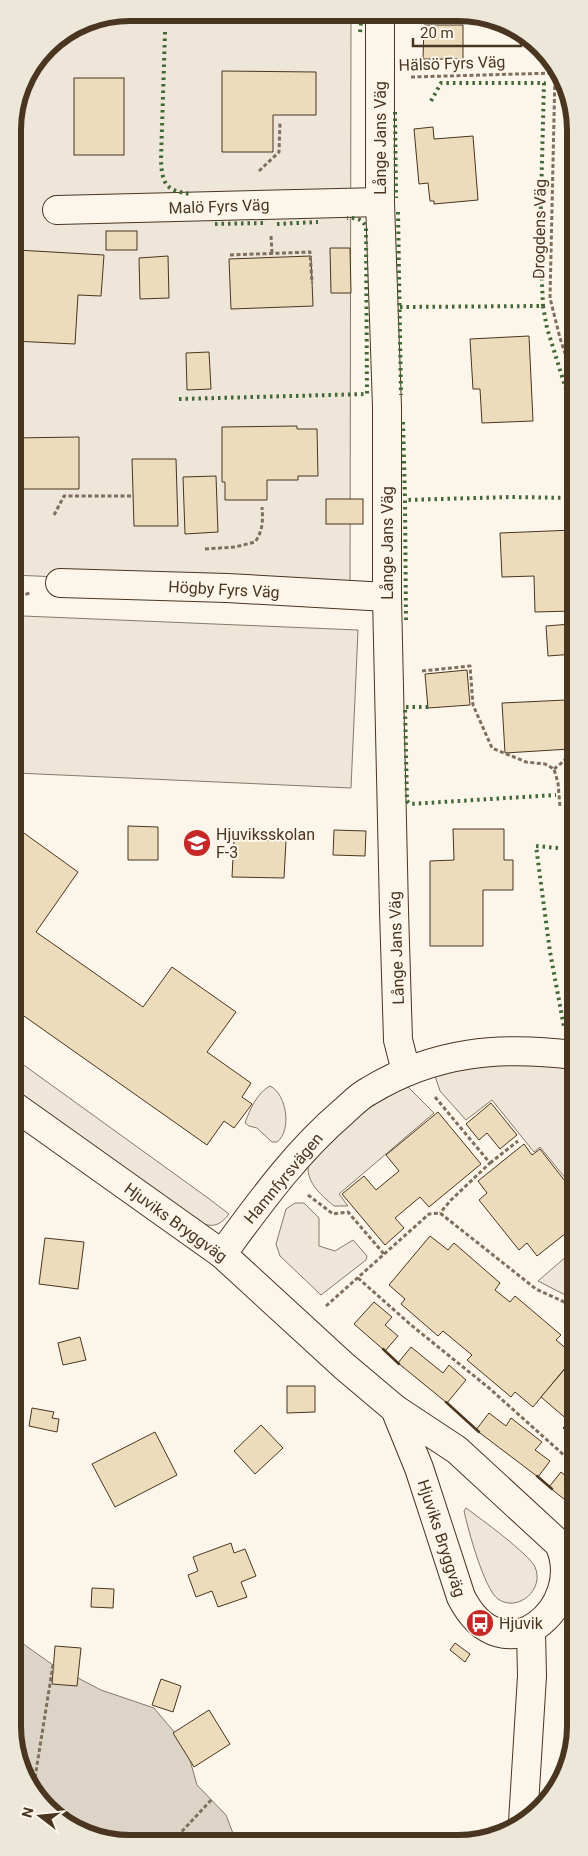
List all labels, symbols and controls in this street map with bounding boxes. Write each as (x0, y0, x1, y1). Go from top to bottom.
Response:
scale bar (413, 15, 520, 47)
text: 20 m (420, 24, 454, 42)
street label: Hälsö Fyrs Väg (398, 52, 506, 75)
street label: Långe Jans Väg (371, 81, 390, 195)
street label: Drogdens Väg (529, 179, 550, 279)
street label: Malö Fyrs Väg (168, 195, 270, 218)
street label: Långe Jans Väg (378, 486, 397, 600)
street label: Högby Fyrs Väg (168, 577, 280, 602)
place label: Hjuviksskolan F-3 (216, 825, 315, 862)
school or university icon: Hjuviksskolan F-3 (182, 828, 212, 858)
street label: Långe Jans Väg (385, 891, 408, 1005)
street label: Hamnfyrsvägen (240, 1129, 327, 1227)
street label: Hjuviks Bryggväg (121, 1179, 231, 1266)
street label: Hjuviks Bryggväg (414, 1477, 469, 1599)
bus stop icon: Hjuvik (465, 1608, 495, 1638)
place label: Hjuvik (499, 1614, 544, 1633)
north arrow (15, 1791, 65, 1841)
text: N (18, 1805, 37, 1819)

